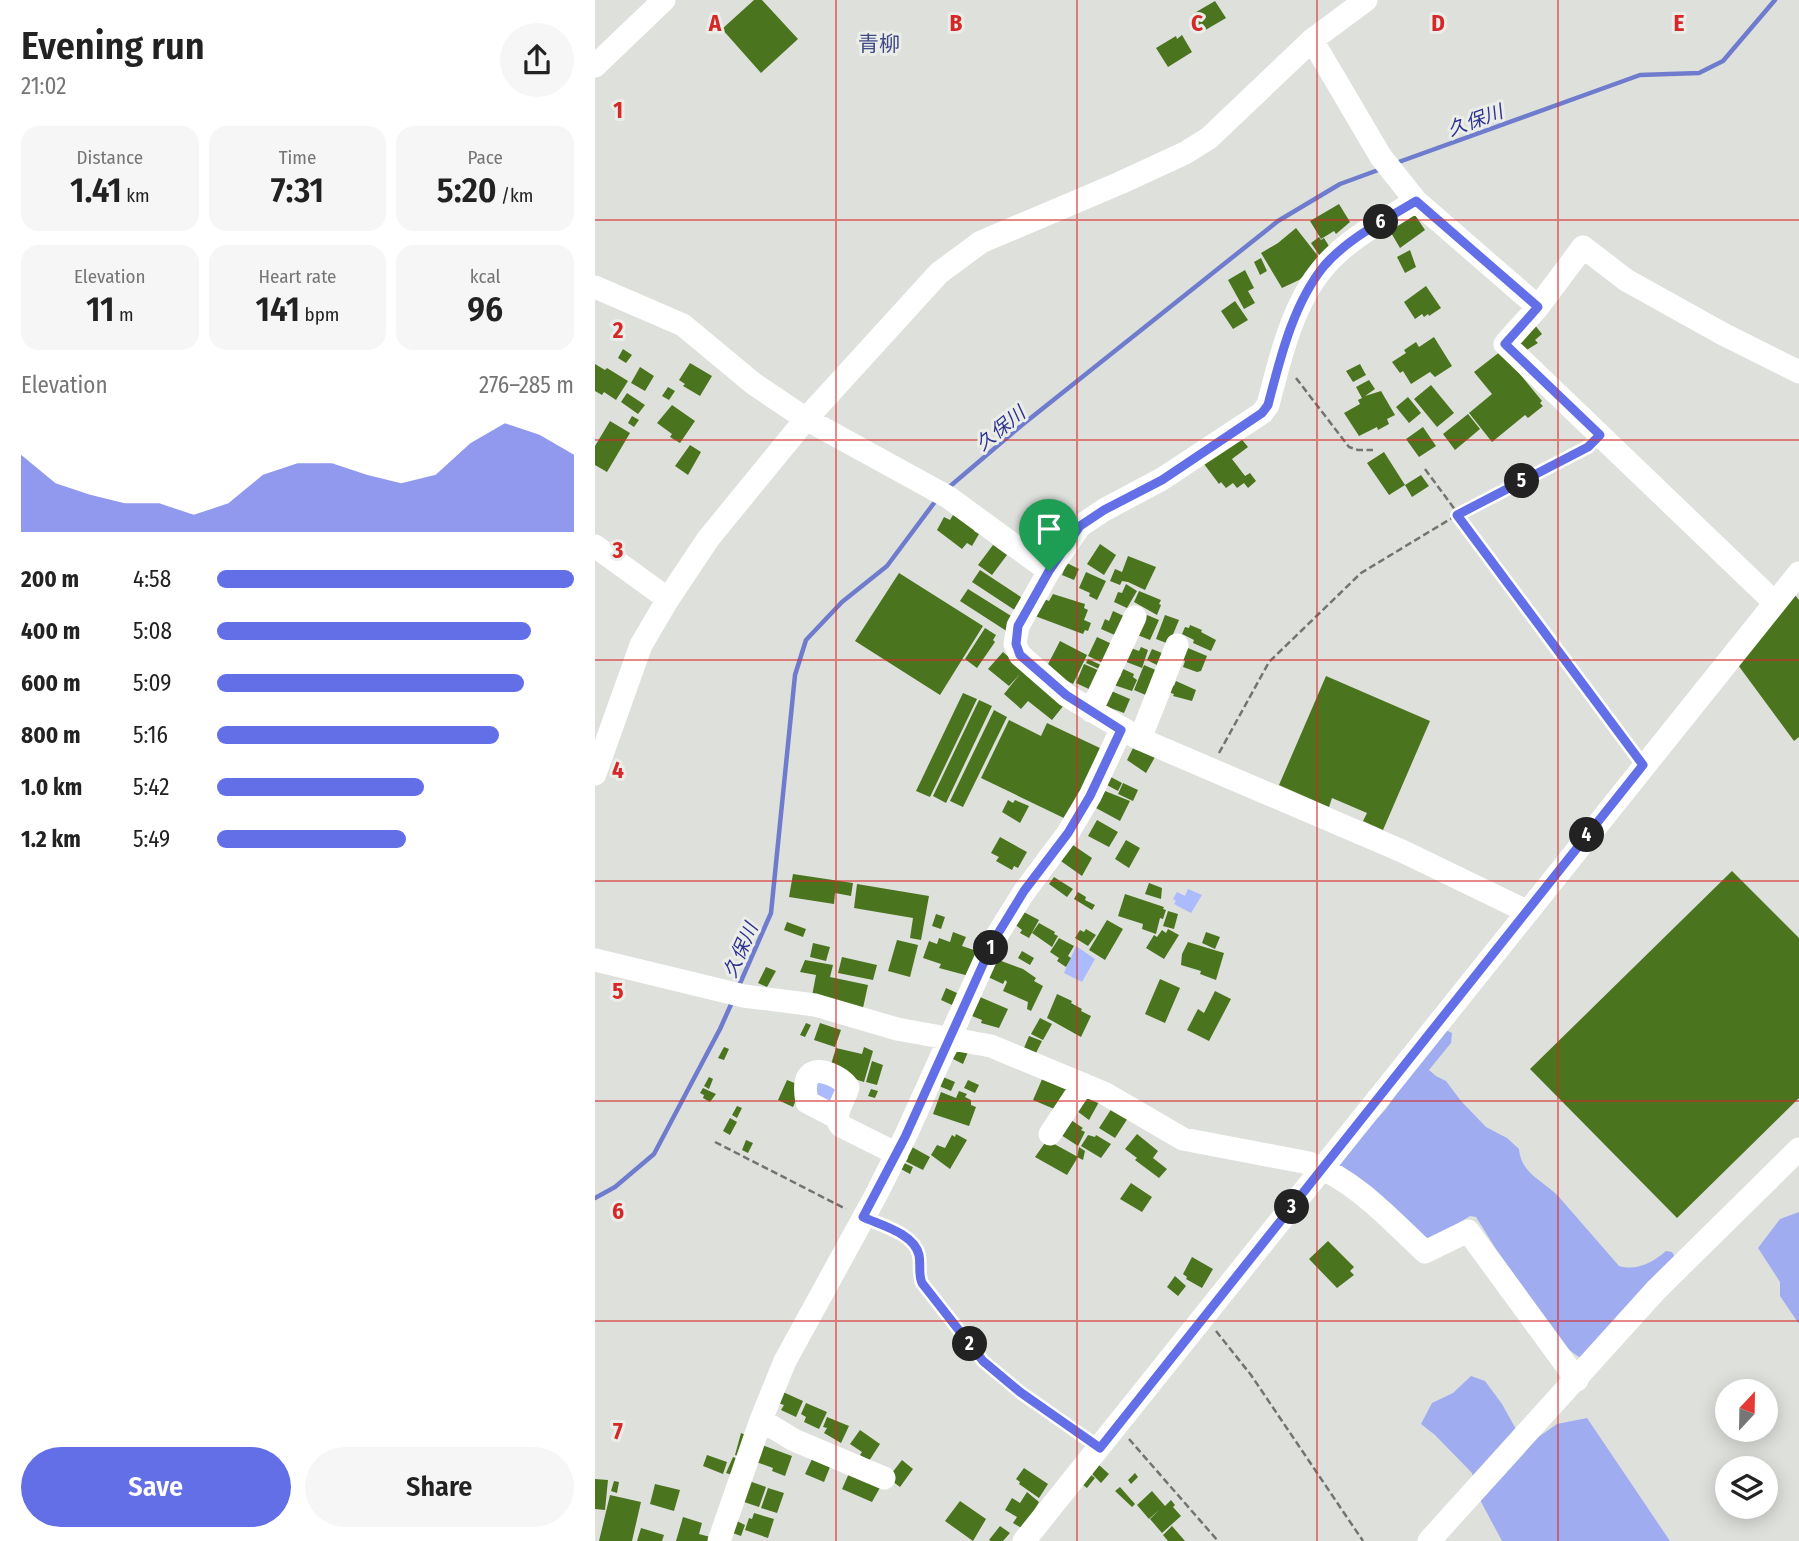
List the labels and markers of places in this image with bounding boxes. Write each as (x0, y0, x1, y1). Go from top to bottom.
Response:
pin: 6 (1363, 204, 1399, 240)
pin: 5 (1504, 463, 1539, 498)
pin (1019, 499, 1079, 571)
pin: 4 (1569, 818, 1605, 852)
pin: 1 (973, 930, 1009, 965)
pin: 3 (1275, 1190, 1309, 1224)
pin: 2 (953, 1326, 987, 1362)

